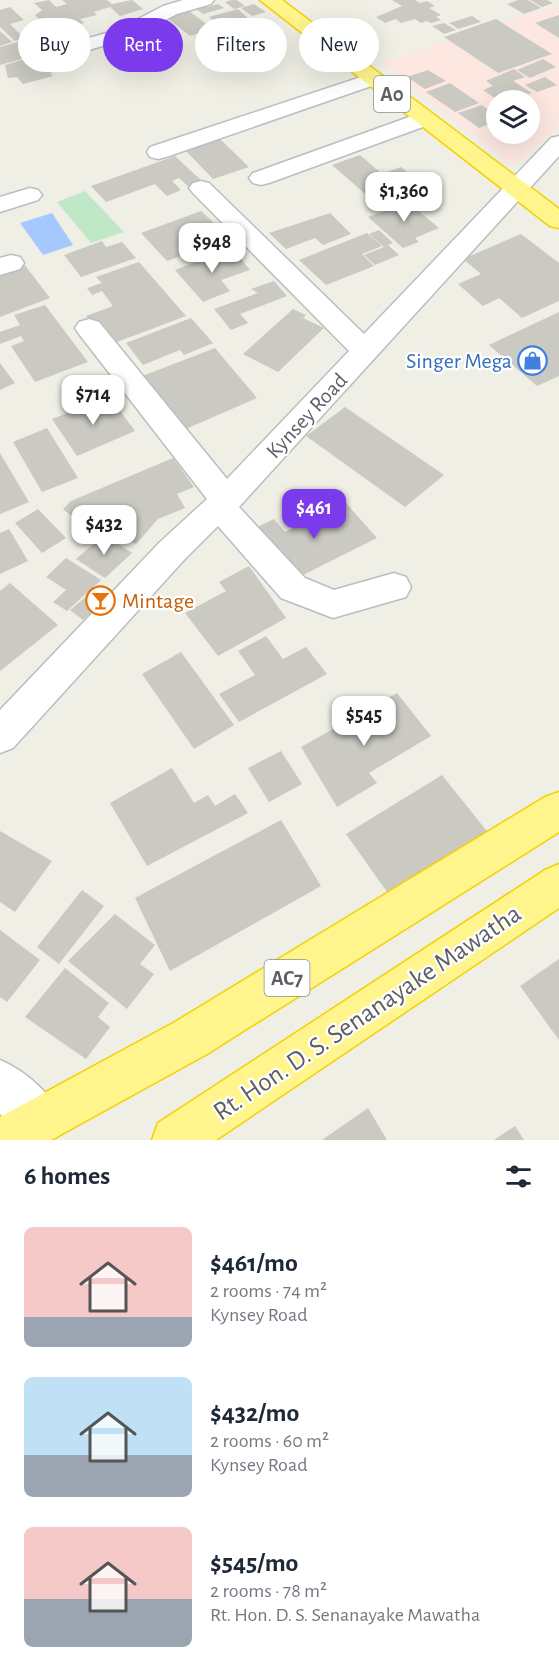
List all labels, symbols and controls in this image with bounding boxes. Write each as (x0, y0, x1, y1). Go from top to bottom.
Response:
chip: Buy (18, 18, 91, 72)
chip: Rent (103, 18, 183, 72)
chip: Filters (195, 18, 287, 72)
chip: New (299, 18, 379, 72)
road number: A0 (374, 76, 410, 112)
map controls (486, 90, 540, 144)
button: layers (486, 90, 540, 144)
pin: $1,360 (355, 172, 453, 223)
text: $1,360 (379, 181, 429, 201)
pin: $948 (176, 223, 248, 274)
text: $948 (193, 232, 231, 252)
shop icon: Singer Mega (517, 344, 549, 376)
place label: Singer Mega (406, 350, 512, 372)
street label: Kynsey Road (262, 369, 351, 462)
pin: $714 (57, 375, 129, 426)
text: $714 (76, 384, 110, 404)
pin: $461 (278, 489, 350, 540)
text: $461 (296, 498, 332, 518)
pin: $432 (68, 505, 140, 556)
text: $432 (85, 514, 123, 534)
bar icon: Mintage (85, 584, 117, 616)
place label: Mintage (122, 590, 194, 612)
pin: $545 (328, 696, 400, 747)
text: $545 (346, 705, 382, 725)
street label: Rt. Hon. D. S. Senanayake Mawatha (209, 899, 527, 1126)
road number: AC7 (264, 960, 310, 996)
icon: filters (502, 1160, 535, 1193)
text: 6 homes (24, 1163, 110, 1189)
text: $461/mo (210, 1250, 298, 1276)
icon: home (72, 1251, 144, 1323)
text: 2 rooms · 74 m² (210, 1281, 327, 1301)
text: Kynsey Road (210, 1305, 308, 1325)
text: $432/mo (210, 1400, 299, 1426)
icon: home (72, 1401, 144, 1473)
text: 2 rooms · 60 m² (210, 1431, 329, 1451)
text: Kynsey Road (210, 1455, 308, 1475)
text: $545/mo (210, 1550, 298, 1576)
icon: home (72, 1551, 144, 1623)
text: 2 rooms · 78 m² (210, 1581, 327, 1601)
text: Rt. Hon. D. S. Senanayake Mawatha (210, 1605, 480, 1625)

